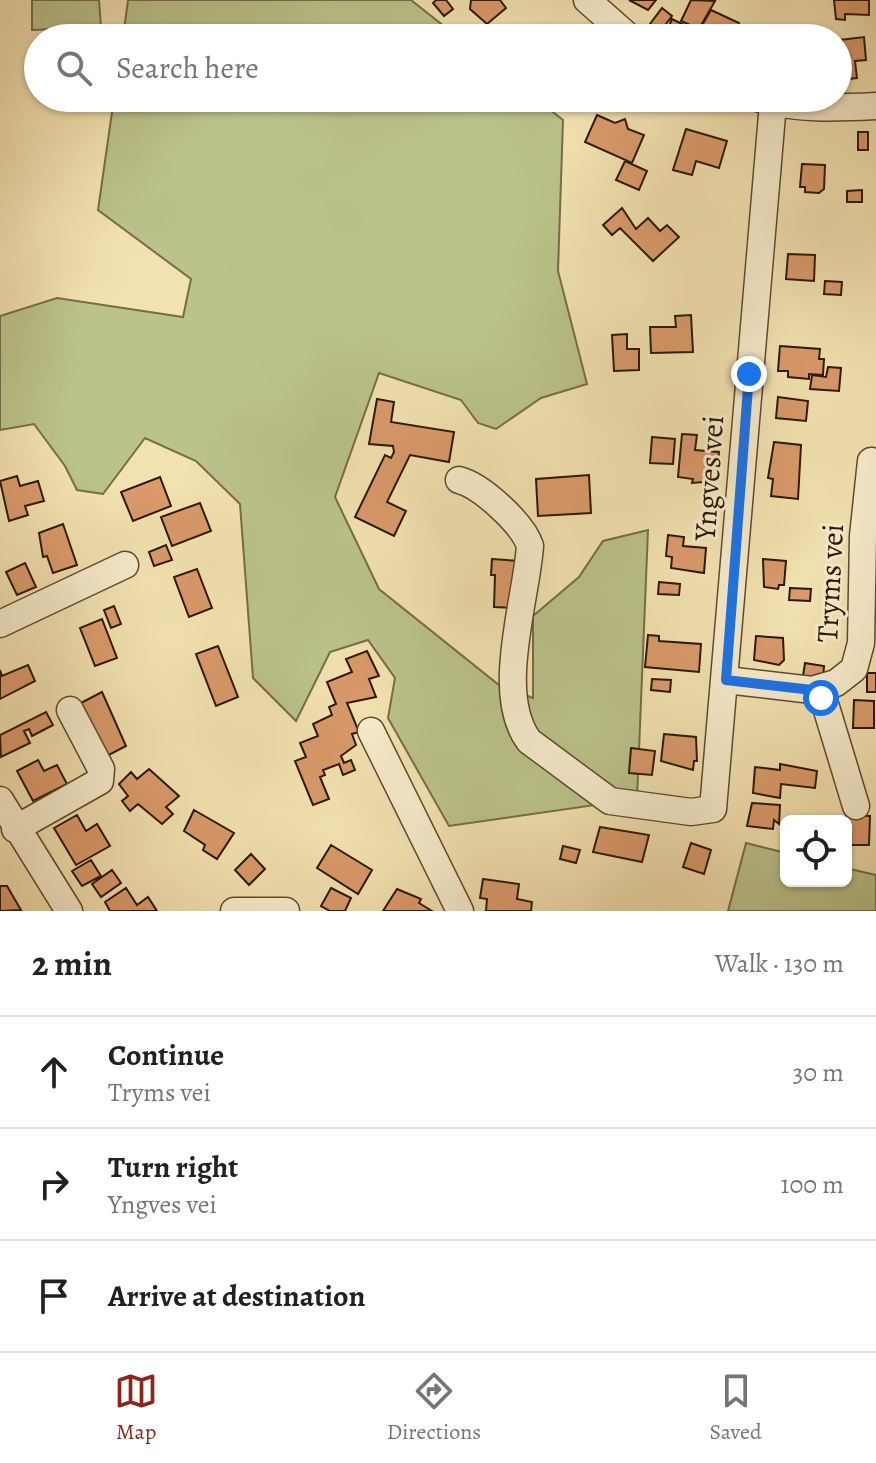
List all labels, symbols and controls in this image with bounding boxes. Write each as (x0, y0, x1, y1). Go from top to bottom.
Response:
search box (24, 24, 852, 112)
icon: search (52, 46, 96, 90)
text: Search here (116, 48, 259, 88)
route end (731, 356, 767, 392)
street label: Yngves vei (685, 414, 733, 543)
street label: Tryms vei (807, 523, 853, 643)
route start (803, 680, 839, 716)
map controls (780, 815, 852, 887)
button: locate (780, 815, 852, 887)
text: 2 min (32, 940, 112, 987)
text: Walk · 130 m (715, 946, 844, 981)
text: Continue (108, 1035, 224, 1075)
icon: ahead (32, 1050, 76, 1094)
text: 30 m (793, 1055, 844, 1090)
text: Tryms vei (108, 1075, 211, 1110)
text: Turn right (108, 1147, 238, 1187)
icon: right (32, 1162, 76, 1206)
text: 100 m (781, 1167, 844, 1202)
text: Yngves vei (108, 1187, 217, 1222)
icon: arrive (32, 1274, 76, 1318)
text: Arrive at destination (108, 1276, 365, 1316)
tab: Map (114, 1369, 158, 1447)
tab: Directions (387, 1369, 481, 1447)
tab: Saved (710, 1369, 762, 1447)

